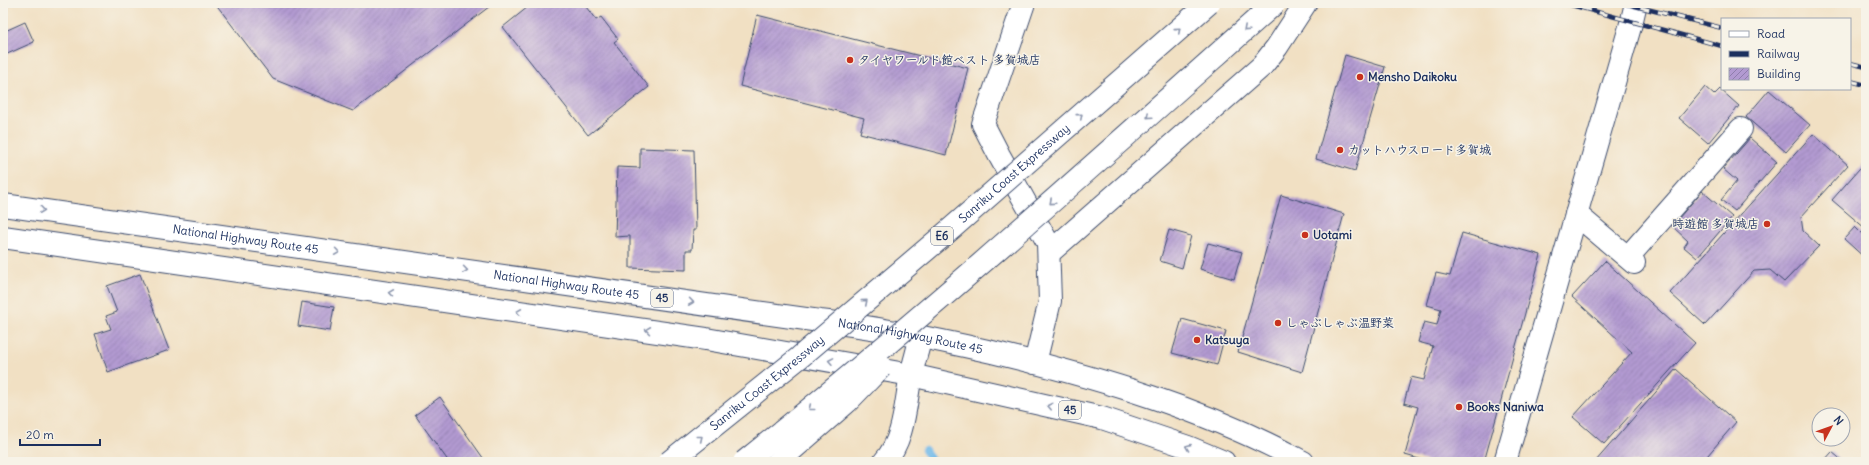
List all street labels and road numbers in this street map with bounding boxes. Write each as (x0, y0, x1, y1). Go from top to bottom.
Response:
street label: Sanriku Coast Expressway (955, 120, 1073, 226)
street label: National Highway Route 45 (172, 221, 320, 257)
road number: E6 (931, 227, 953, 245)
street label: National Highway Route 45 (493, 267, 640, 302)
road number: 45 (651, 289, 673, 307)
street label: National Highway Route 45 (837, 315, 985, 357)
street label: Sanriku Coast Expressway (707, 332, 827, 433)
road number: 45 (1059, 401, 1081, 419)

